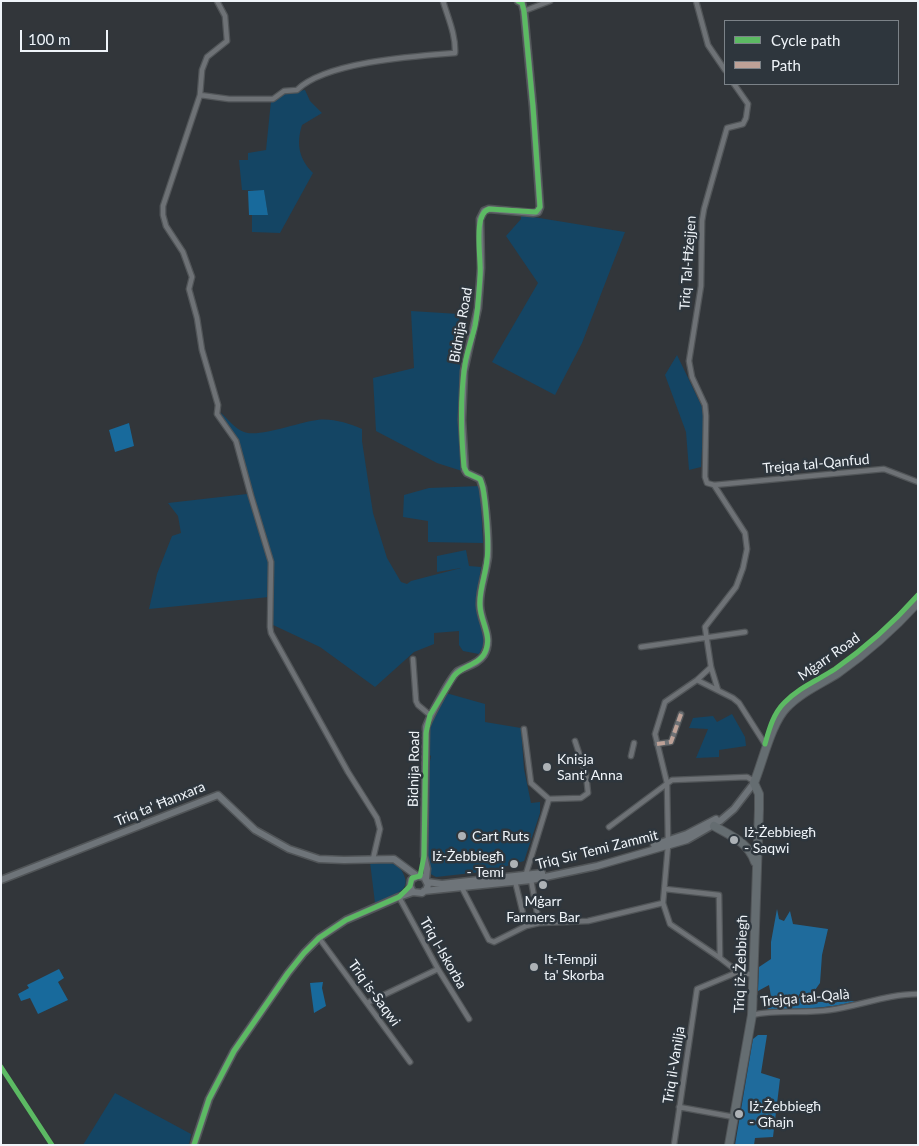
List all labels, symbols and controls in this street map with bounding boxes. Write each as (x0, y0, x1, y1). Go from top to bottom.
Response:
scale bar (22, 20, 110, 52)
legend (724, 20, 899, 85)
text: 100 m (28, 30, 70, 48)
text: Cycle path (771, 31, 840, 49)
text: Path (771, 56, 801, 74)
street label: Triq Tal-Ħżejjen (676, 215, 700, 311)
street label: Bidnija Road (446, 286, 476, 364)
street label: Trejqa tal-Qanfud (762, 451, 870, 477)
street label: Mġarr Road (795, 630, 863, 684)
street label: Bidnija Road (405, 731, 423, 807)
place label: Knisja Sant' Anna (557, 751, 623, 784)
marker: Knisja Sant' Anna (541, 761, 553, 773)
street label: Triq ta' Ħanxara (112, 778, 208, 830)
place label: Iż-Żebbiegħ - Saqwi (744, 824, 816, 856)
street label: Triq Sir Temi Zammit (534, 827, 660, 873)
place label: Cart Ruts (472, 828, 529, 844)
marker: Cart Ruts (456, 830, 468, 842)
marker: Iż-Żebbiegħ - Saqwi (728, 834, 740, 846)
place label: Iż-Żebbiegħ - Temi (432, 848, 504, 880)
marker: Iż-Żebbiegħ - Temi (508, 858, 520, 870)
marker: Mġarr Farmers Bar (537, 879, 549, 891)
place label: Mġarr Farmers Bar (506, 893, 580, 926)
street label: Triq l-Iskorba (416, 914, 470, 992)
street label: Triq iż-Żebbiegħ (731, 915, 751, 1013)
place label: It-Tempji ta' Skorba (544, 951, 604, 984)
street label: Triq is-Saqwi (344, 957, 404, 1029)
marker: It-Tempji ta' Skorba (528, 961, 540, 973)
street label: Trejqa tal-Qalà (760, 986, 850, 1010)
street label: Triq il-Vanilja (660, 1025, 688, 1105)
place label: Iż-Żebbiegħ - Għajn (749, 1098, 821, 1130)
marker: Iż-Żebbiegħ - Għajn (733, 1108, 745, 1120)

